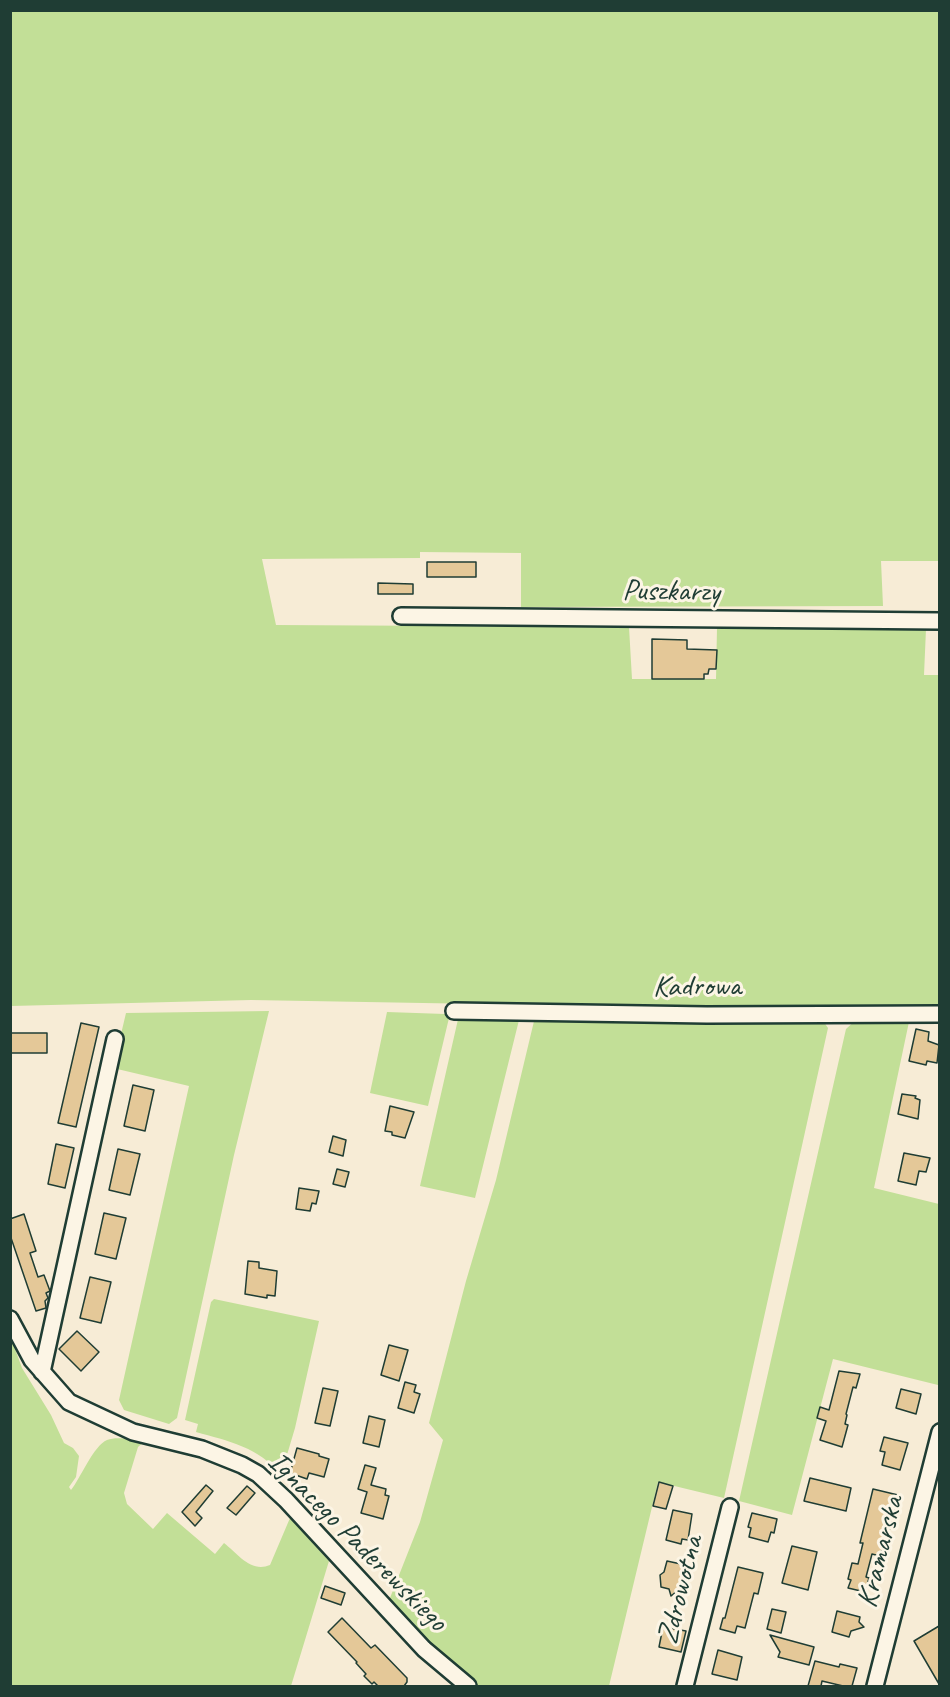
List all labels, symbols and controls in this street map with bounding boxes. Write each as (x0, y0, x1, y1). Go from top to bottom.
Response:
street label: Puszkarzy (622, 573, 720, 611)
street label: Kadrowa (653, 969, 741, 1005)
street label: Ignacego Paderewskiego (260, 1445, 454, 1639)
street label: Kramarska (850, 1493, 912, 1611)
street label: Zdrowotna (650, 1532, 712, 1648)

